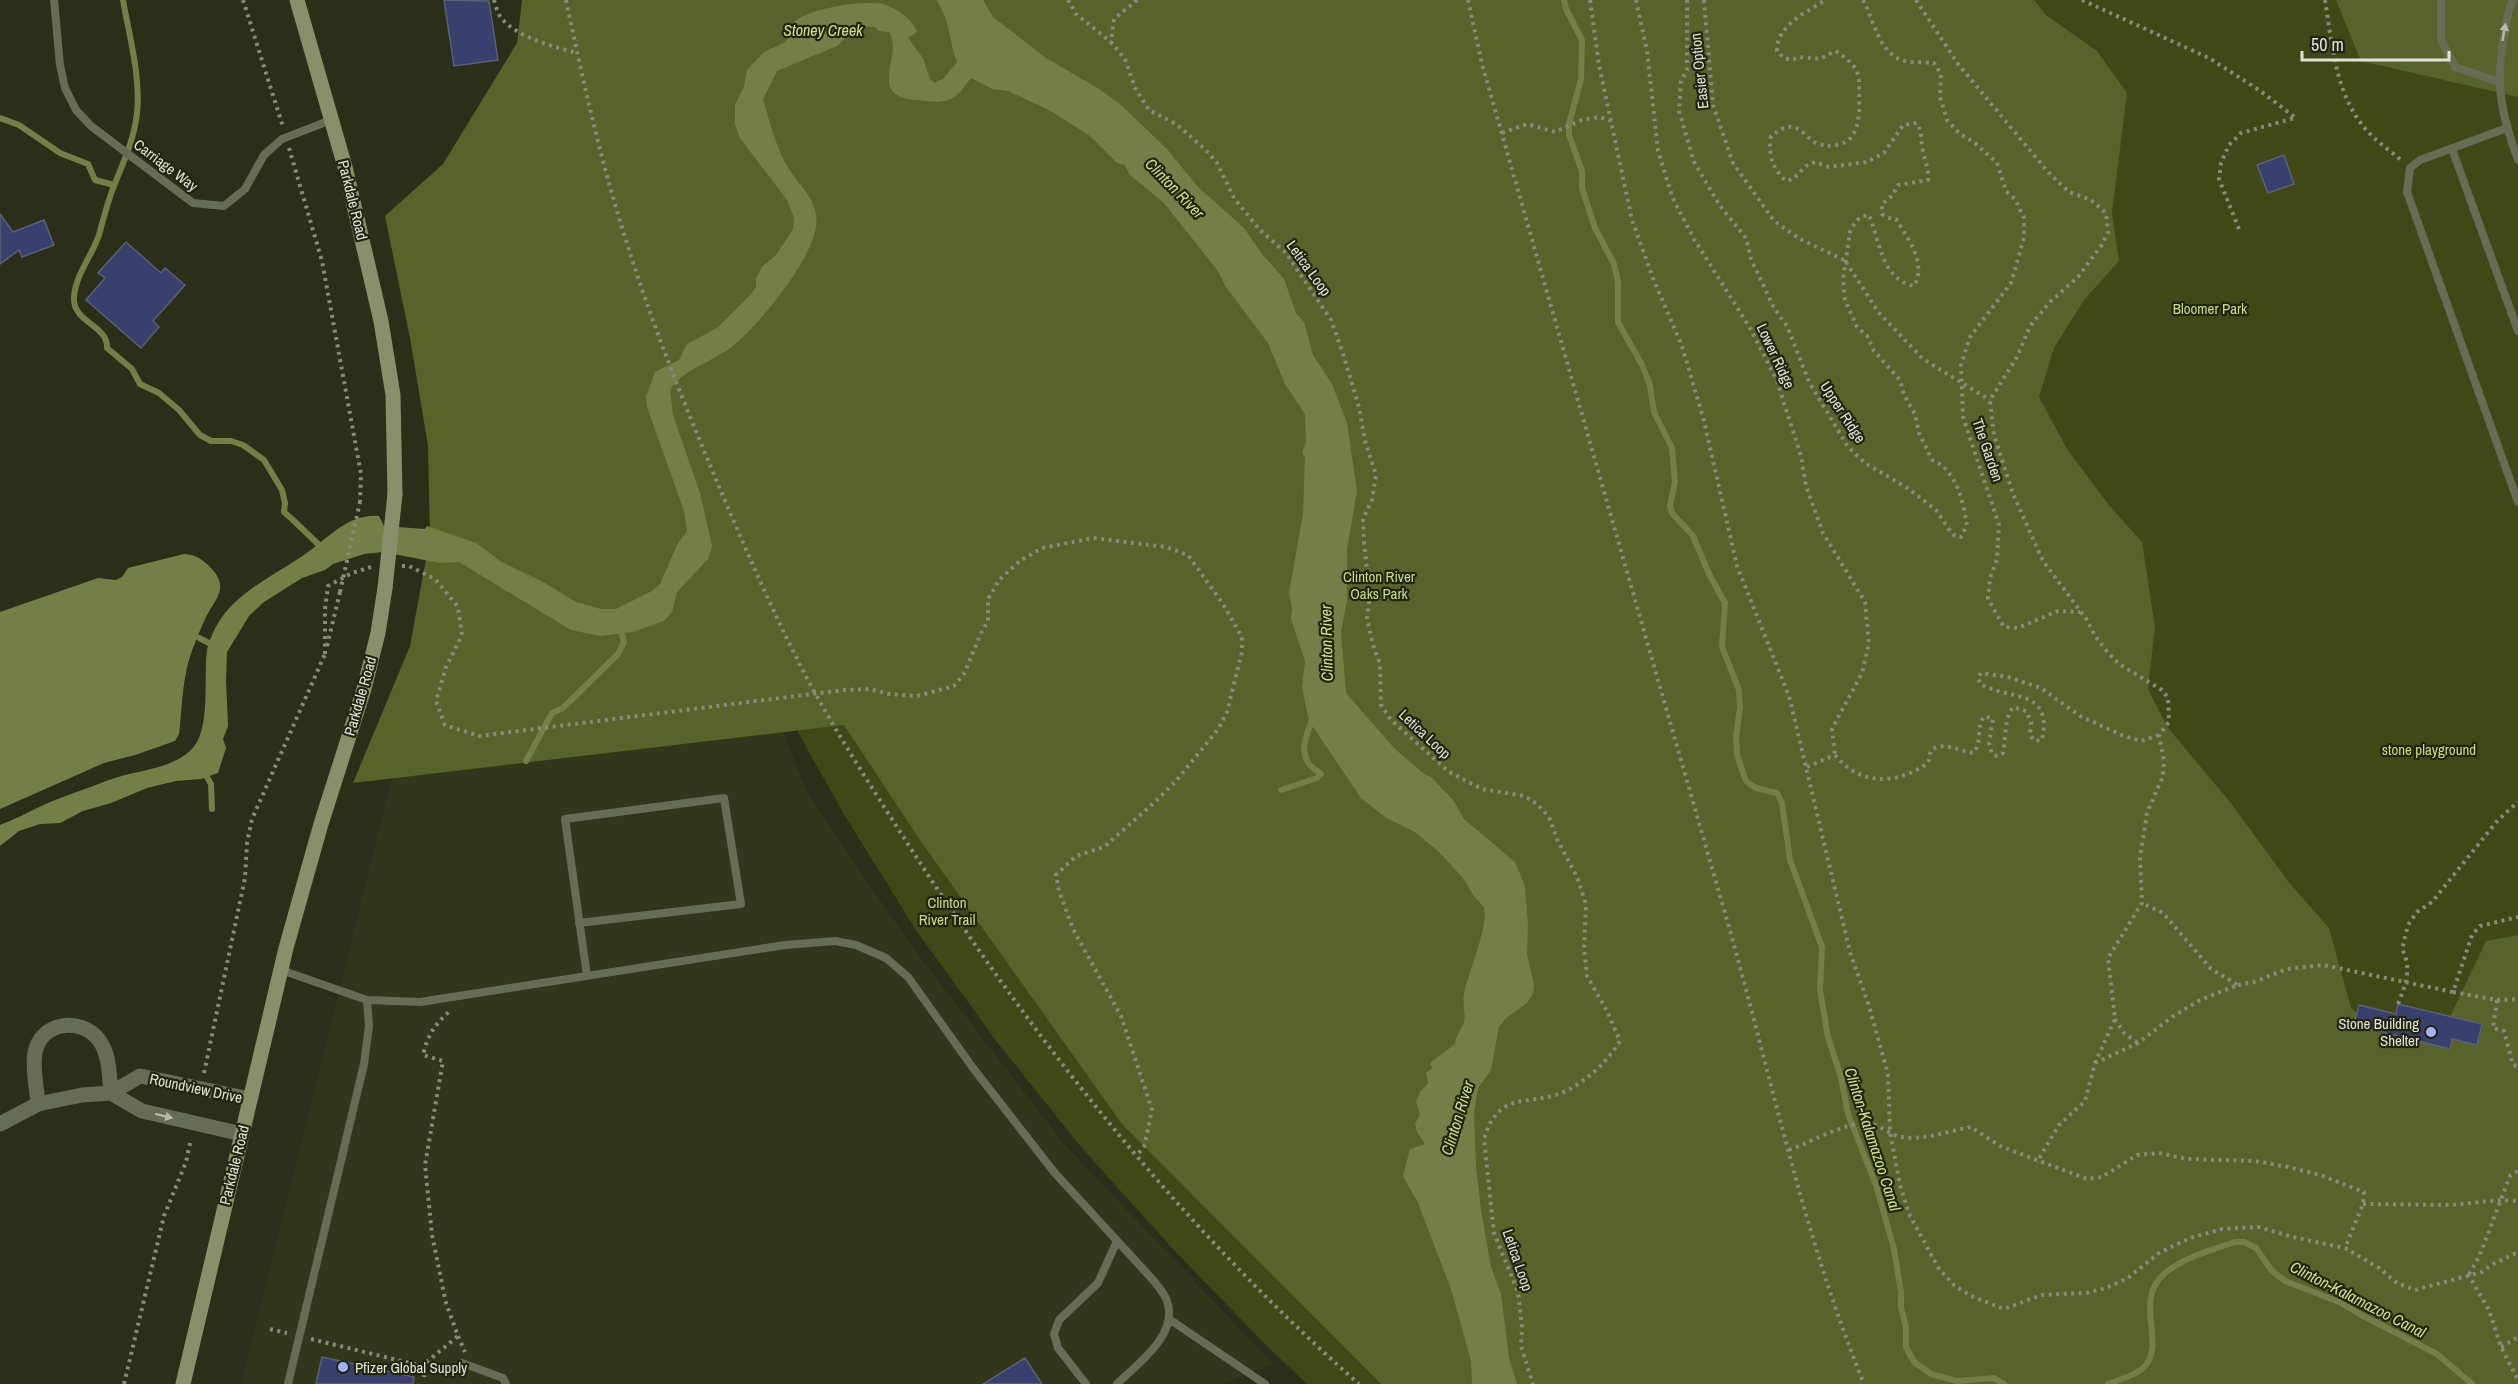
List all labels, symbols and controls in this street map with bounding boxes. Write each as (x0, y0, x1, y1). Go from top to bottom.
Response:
water label: Stoney Creek (783, 19, 863, 41)
one-way arrow (2500, 22, 2509, 41)
scale bar (2302, 24, 2449, 62)
street label: Easier Option (1685, 32, 1713, 110)
text: 50 m (2311, 32, 2344, 57)
street label: Carriage Way (130, 134, 203, 197)
water label: Clinton River (1140, 153, 1210, 224)
street label: Parkdale Road (333, 158, 373, 242)
street label: Letica Loop (1282, 236, 1336, 300)
park label: Bloomer Park (2173, 298, 2248, 319)
street label: Lower Ridge (1752, 320, 1800, 392)
street label: Upper Ridge (1815, 377, 1871, 447)
street label: The Garden (1967, 416, 2009, 484)
park label: Clinton River Oaks Park (1343, 566, 1415, 604)
water label: Clinton River (1314, 604, 1338, 681)
street label: Parkdale Road (339, 654, 381, 738)
street label: Letica Loop (1394, 704, 1456, 764)
park label: stone playground (2382, 739, 2476, 760)
park label: Clinton River Trail (919, 892, 975, 930)
place label: Stone Building Shelter (2338, 1013, 2419, 1051)
marker: Stone Building Shelter (2424, 1025, 2438, 1039)
water label: Clinton-Kalamazoo Canal (1839, 1065, 1907, 1215)
street label: Roundview Drive (148, 1068, 244, 1108)
water label: Clinton River (1435, 1078, 1479, 1158)
one-way arrow (154, 1112, 173, 1122)
street label: Parkdale Road (214, 1123, 254, 1207)
street label: Letica Loop (1498, 1226, 1538, 1294)
water label: Clinton-Kalamazoo Canal (2286, 1255, 2431, 1343)
place label: Pfizer Global Supply (355, 1357, 468, 1378)
marker: Pfizer Global Supply (336, 1360, 350, 1374)

